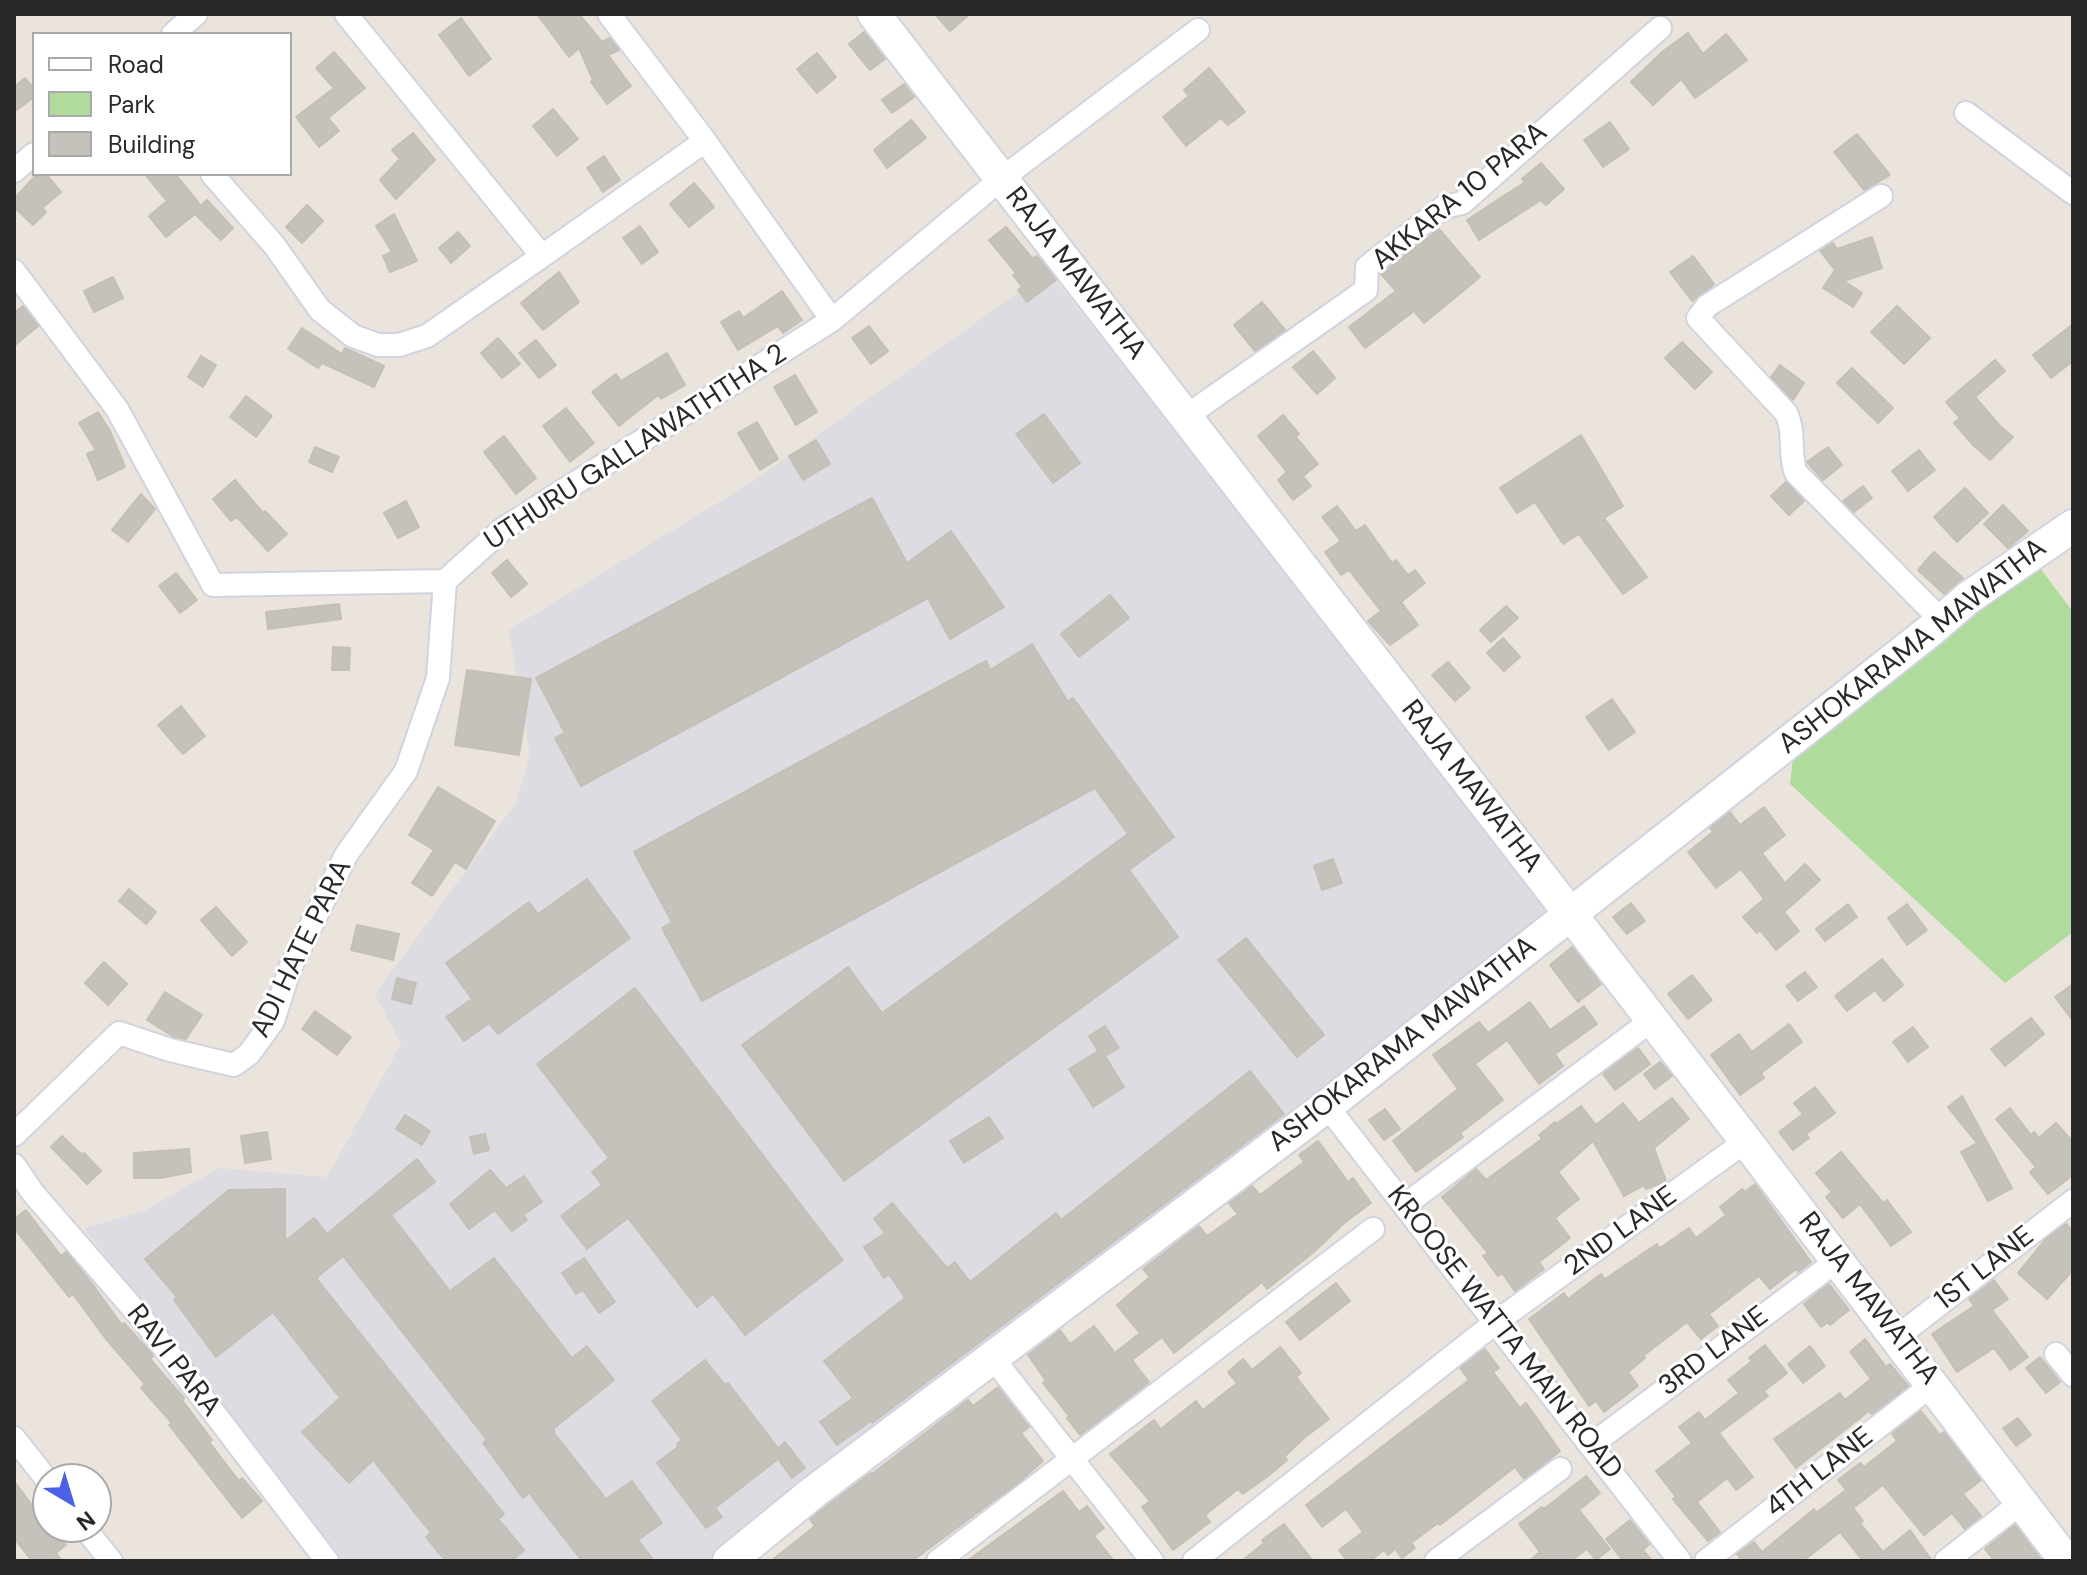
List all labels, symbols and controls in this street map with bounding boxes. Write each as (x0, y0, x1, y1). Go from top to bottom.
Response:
legend (32, 32, 292, 176)
text: Road (108, 49, 164, 80)
text: Park (108, 89, 155, 120)
street label: AKKARA 10 PARA (1366, 116, 1554, 278)
text: Building (108, 129, 195, 160)
street label: RAJA MAWATHA (997, 181, 1153, 367)
street label: UTHURU GALLAWATHTHA 2 (479, 338, 793, 558)
street label: ASHOKARAMA MAWATHA (1772, 532, 2054, 762)
street label: RAJA MAWATHA (1393, 694, 1549, 880)
street label: ADI HATE PARA (244, 855, 360, 1043)
street label: ASHOKARAMA MAWATHA (1262, 930, 1544, 1160)
street label: KROOSE WATTA MAIN ROAD (1379, 1180, 1629, 1486)
street label: 2ND LANE (1558, 1180, 1684, 1284)
street label: RAJA MAWATHA (1790, 1206, 1946, 1392)
street label: 1ST LANE (1929, 1220, 2041, 1318)
street label: RAVI PARA (119, 1298, 227, 1424)
street label: 3RD LANE (1653, 1300, 1775, 1404)
street label: 4TH LANE (1760, 1421, 1880, 1525)
north arrow (32, 1463, 112, 1543)
text: N (71, 1504, 101, 1537)

